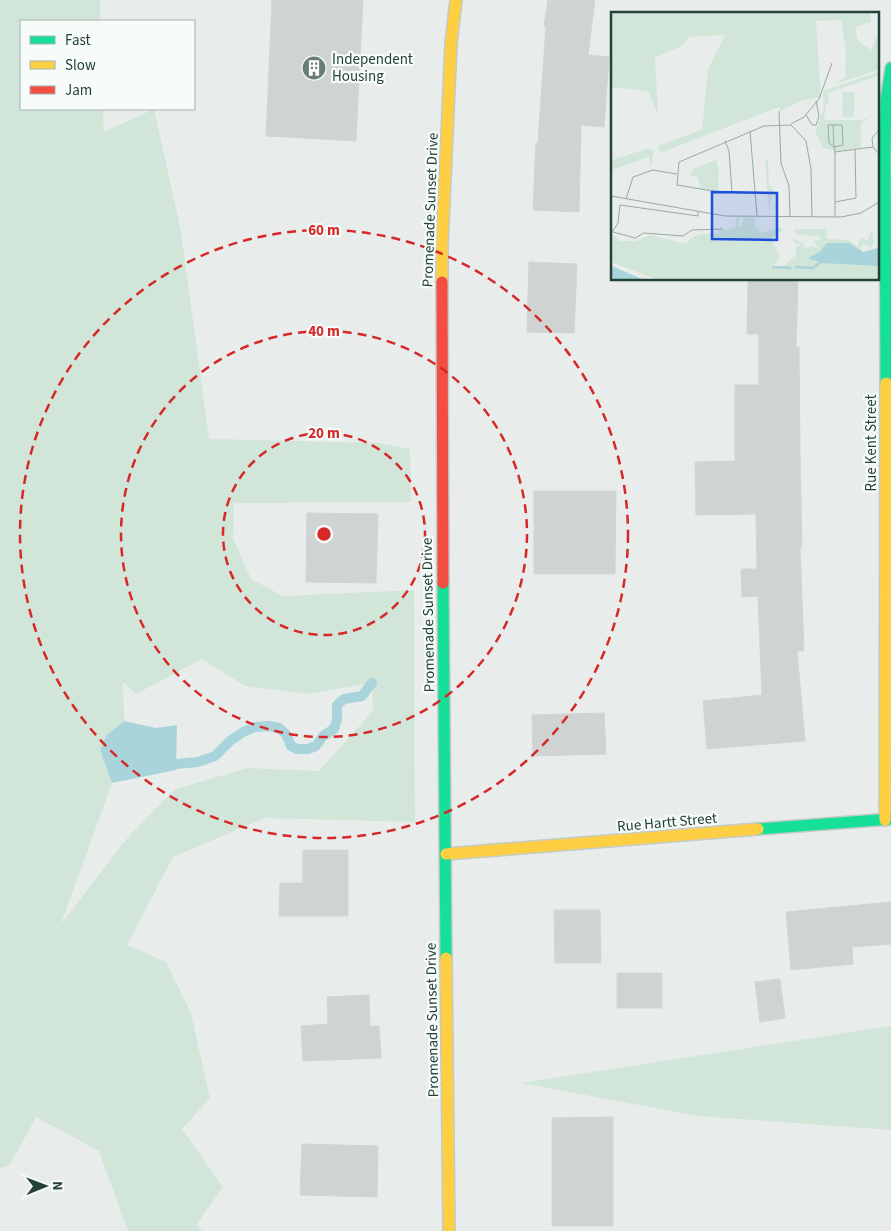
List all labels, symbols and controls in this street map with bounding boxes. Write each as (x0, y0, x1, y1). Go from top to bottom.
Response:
inset map (611, 12, 878, 280)
legend (20, 20, 195, 110)
text: Fast (65, 30, 91, 51)
place label: Independent Housing (332, 49, 413, 87)
text: Slow (65, 55, 96, 76)
building icon: Independent Housing (301, 55, 327, 81)
text: Jam (65, 80, 92, 101)
street label: Promenade Sunset Drive (417, 132, 444, 288)
text: 60 m (308, 220, 340, 241)
text: 40 m (308, 321, 340, 342)
street label: Rue Kent Street (861, 394, 882, 492)
text: 20 m (308, 423, 340, 444)
centre of rings (315, 525, 333, 543)
street label: Promenade Sunset Drive (417, 538, 440, 692)
street label: Rue Hartt Street (616, 808, 718, 837)
street label: Promenade Sunset Drive (421, 943, 444, 1097)
north arrow (20, 1161, 70, 1211)
text: N (47, 1181, 67, 1191)

